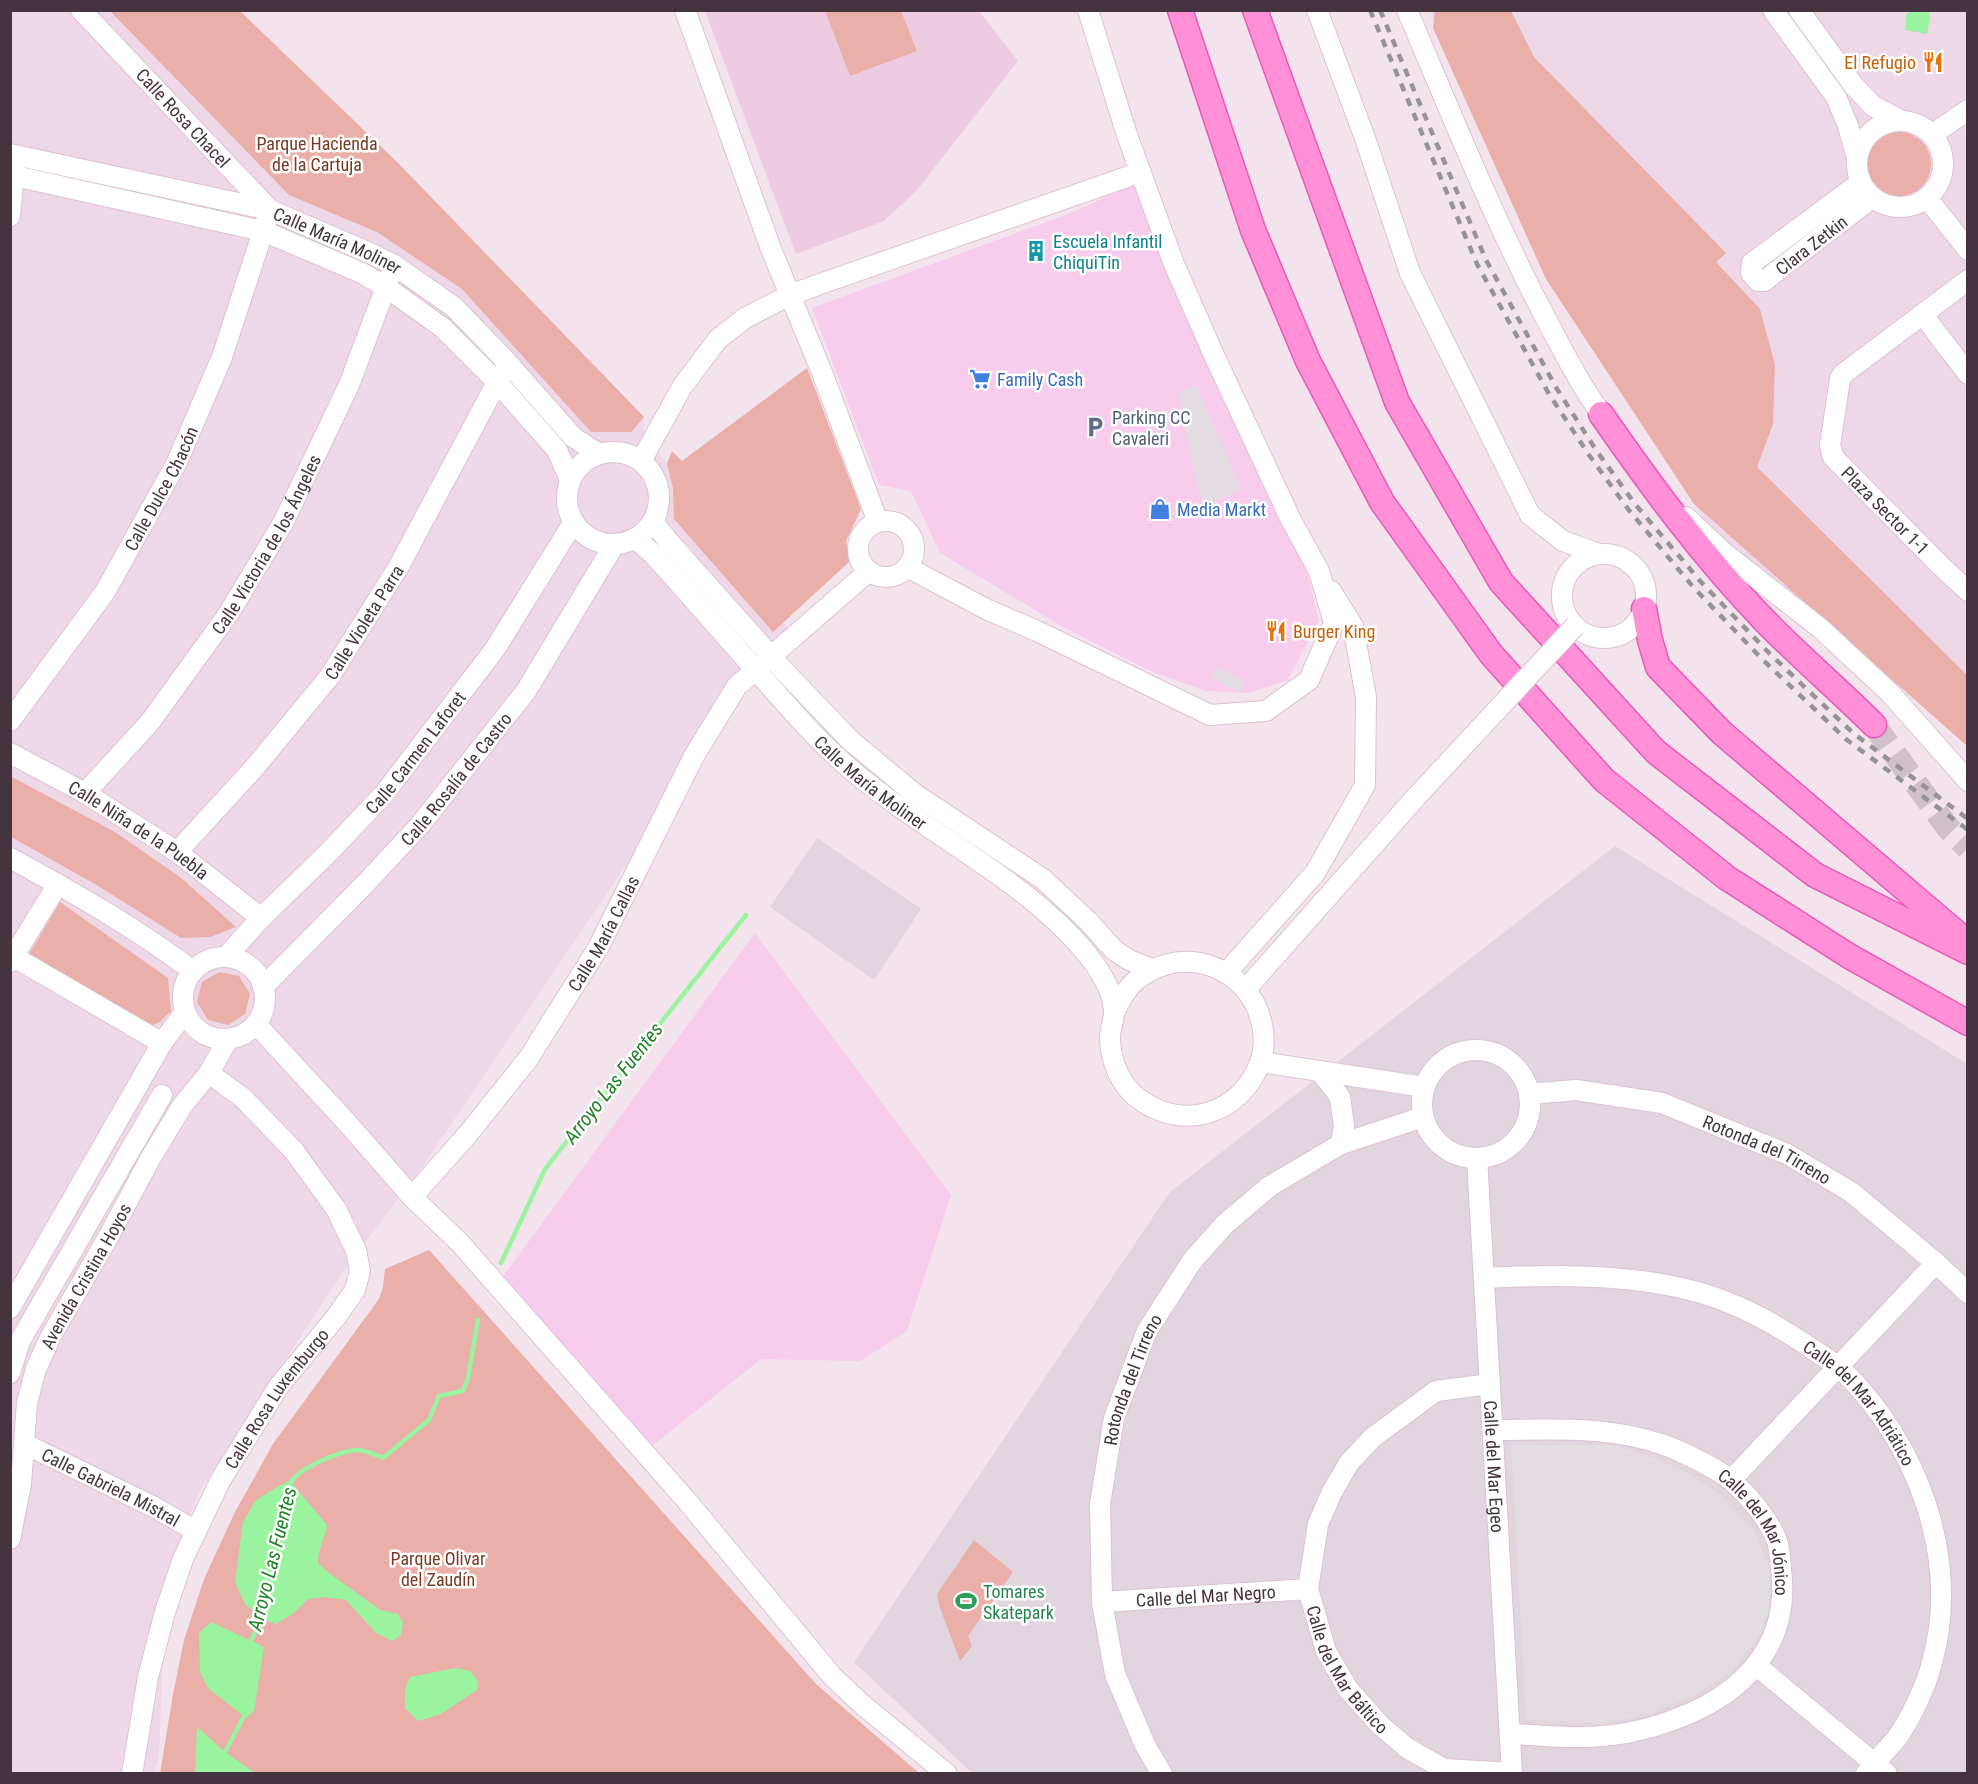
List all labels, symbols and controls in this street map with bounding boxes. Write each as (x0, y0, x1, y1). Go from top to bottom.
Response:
restaurant icon: El Refugio (1921, 50, 1945, 74)
place label: El Refugio (1844, 52, 1916, 73)
street label: Calle Rosa Chacel (132, 64, 234, 172)
park label: Parque Hacienda de la Cartuja (256, 133, 378, 175)
street label: Calle María Moliner (270, 202, 406, 278)
street label: Clara Zetkin (1771, 210, 1851, 279)
place label: Escuela Infantil ChiquiTin (1053, 231, 1162, 273)
building icon: Escuela Infantil ChiquiTin (1024, 239, 1048, 263)
supermarket icon: Family Cash (968, 367, 992, 391)
place label: Family Cash (997, 369, 1083, 390)
place label: Parking CC Cavaleri (1112, 407, 1190, 449)
parking icon: Parking CC Cavaleri (1083, 415, 1107, 439)
street label: Calle Dulce Chacón (120, 423, 202, 554)
street label: Calle Victoria de los Ángeles (207, 451, 325, 638)
street label: Plaza Sector 1-1 (1837, 462, 1934, 558)
shop icon: Media Markt (1148, 497, 1172, 521)
place label: Media Markt (1177, 499, 1266, 520)
street label: Calle Violeta Parra (320, 561, 408, 683)
restaurant icon: Burger King (1264, 619, 1288, 643)
place label: Burger King (1293, 621, 1375, 642)
street label: Calle Carmen Laforet (361, 687, 469, 818)
street label: Calle Rosalía de Castro (396, 708, 516, 850)
street label: Calle María Moliner (810, 731, 931, 834)
street label: Calle Niña de la Puebla (65, 776, 213, 883)
street label: Calle María Callas (563, 872, 643, 995)
water label: Arroyo Las Fuentes (558, 1017, 668, 1149)
street label: Rotonda del Tirreno (1700, 1110, 1835, 1188)
street label: Avenida Cristina Hoyos (36, 1199, 135, 1352)
street label: Rotonda del Tirreno (1099, 1310, 1166, 1447)
street label: Calle Rosa Luxemburgo (220, 1324, 333, 1472)
street label: Calle del Mar Adriático (1800, 1335, 1919, 1469)
street label: Calle del Mar Egeo (1480, 1400, 1509, 1533)
street label: Calle Gabriela Mistral (38, 1443, 184, 1530)
street label: Calle del Mar Jónico (1715, 1464, 1793, 1596)
water label: Arroyo Las Fuentes (242, 1485, 301, 1634)
park label: Parque Olivar del Zaudín (391, 1548, 486, 1590)
place label: Tomares Skatepark (983, 1581, 1054, 1623)
street label: Calle del Mar Negro (1135, 1581, 1276, 1610)
sports icon: Tomares Skatepark (954, 1589, 978, 1613)
street label: Calle del Mar Báltico (1303, 1603, 1393, 1738)

